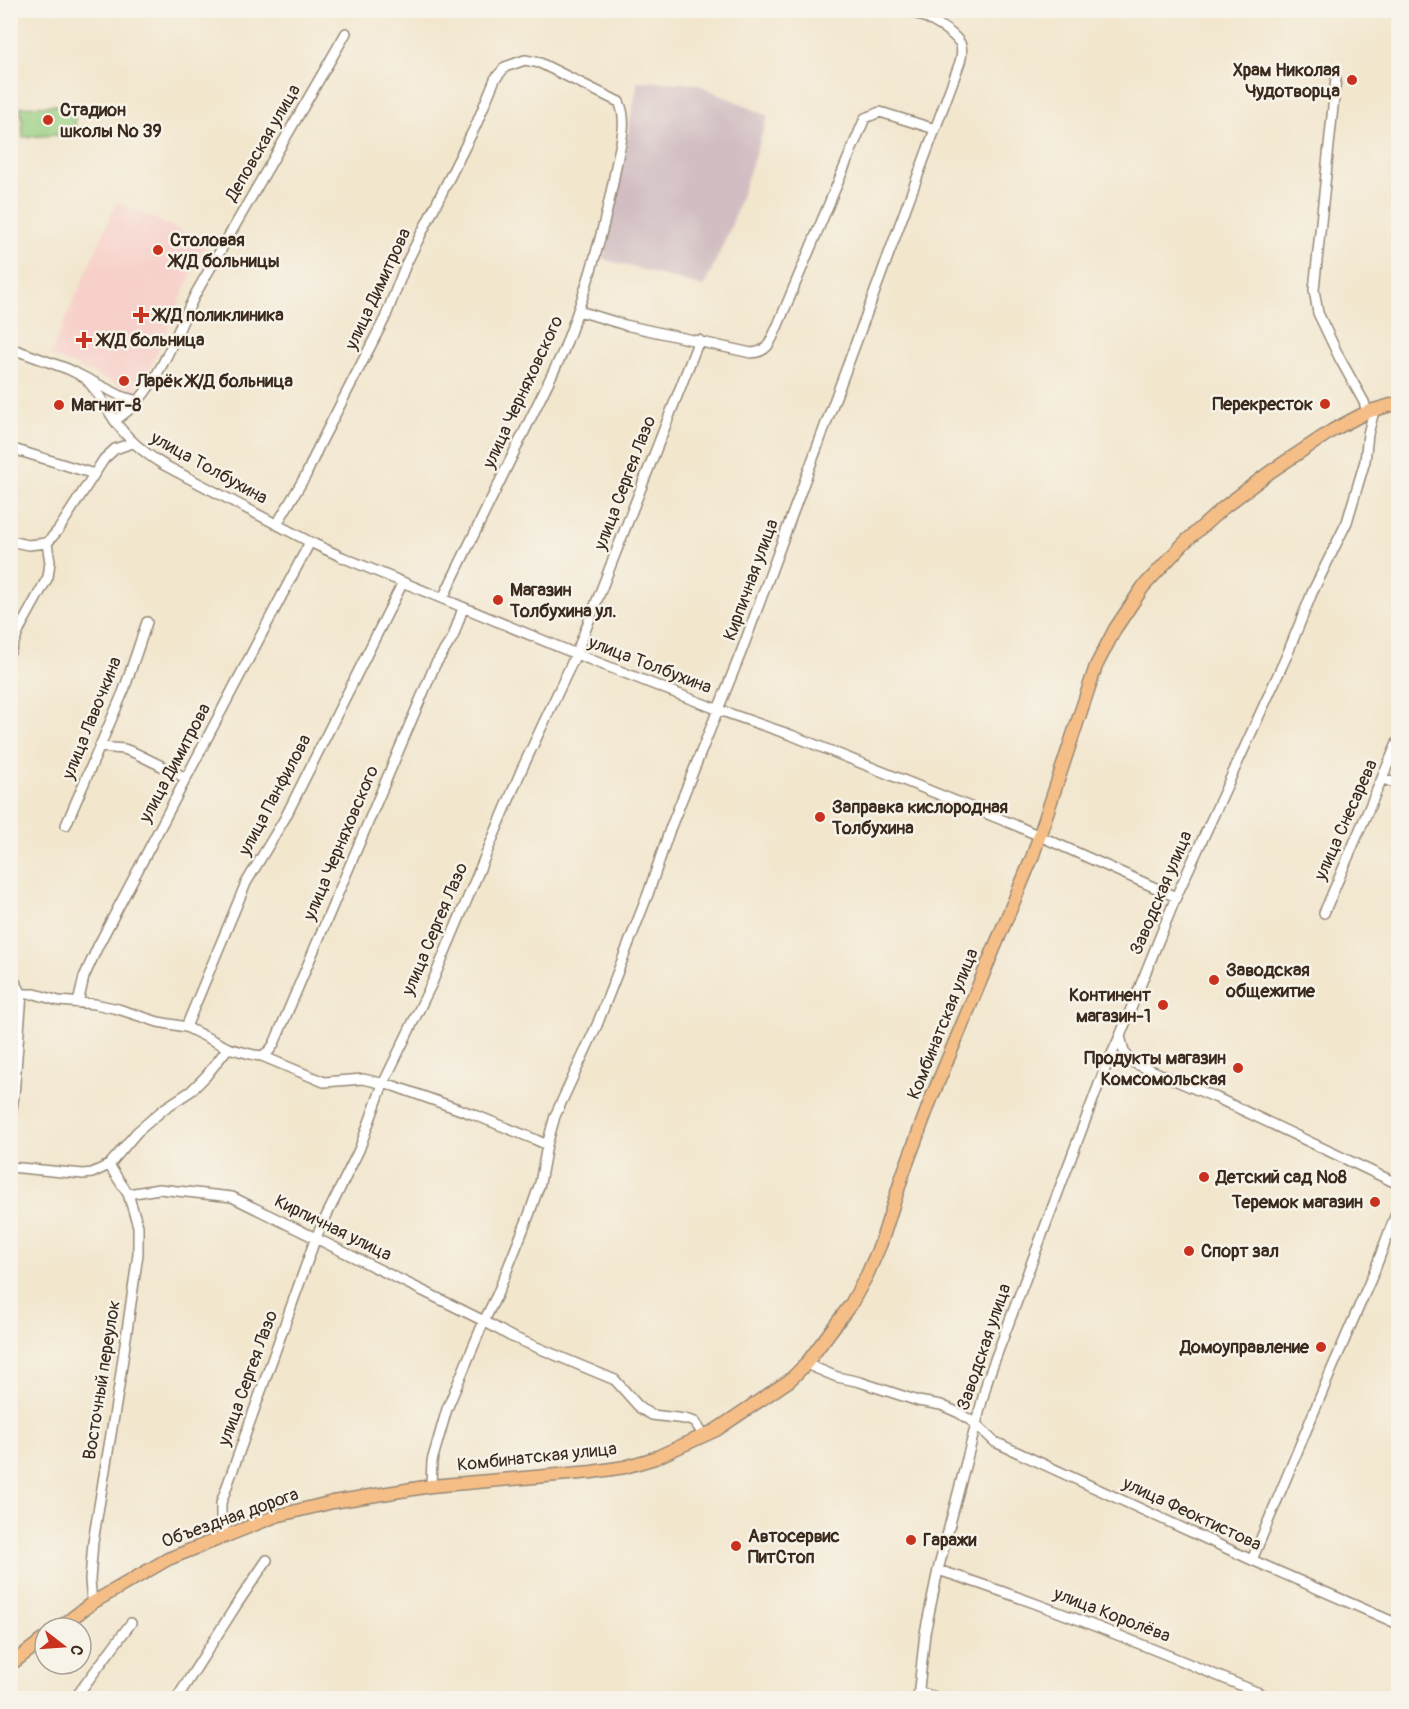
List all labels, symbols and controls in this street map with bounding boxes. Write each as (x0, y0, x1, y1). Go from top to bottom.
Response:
place label: Храм Николая Чудотворца (1233, 59, 1341, 103)
marker: Храм Николая Чудотворца (1345, 73, 1359, 87)
street label: Деповская улица (220, 80, 306, 206)
place label: Стадион школы № 39 (60, 99, 162, 143)
marker: Стадион школы № 39 (41, 113, 55, 127)
street label: улица Димитрова (339, 224, 416, 355)
place label: Столовая Ж/Д больницы (167, 229, 280, 273)
marker: Столовая Ж/Д больницы (151, 243, 165, 257)
place label: Ж/Д поликлиника (151, 304, 284, 327)
marker: Ж/Д поликлиника (132, 306, 150, 324)
street label: улица Черняховского (477, 312, 569, 473)
place label: Ж/Д больница (95, 329, 205, 352)
marker: Ж/Д больница (75, 331, 93, 349)
place label: Ларёк Ж/Д больница (135, 370, 294, 393)
marker: Ларёк Ж/Д больница (117, 374, 131, 388)
place label: Перекресток (1213, 393, 1313, 416)
place label: Магнит-8 (71, 394, 141, 417)
marker: Перекресток (1318, 397, 1332, 411)
marker: Магнит-8 (52, 398, 66, 412)
street label: улица Сергея Лазо (588, 412, 661, 554)
street label: улица Толбухина (146, 426, 272, 510)
street label: Кирпичная улица (718, 516, 784, 644)
place label: Магазин Толбухина ул. (509, 579, 617, 623)
marker: Магазин Толбухина ул. (491, 593, 505, 607)
street label: улица Толбухина (584, 631, 715, 699)
street label: улица Лавочкина (57, 653, 127, 784)
street label: улица Димитрова (133, 699, 216, 827)
street label: улица Панфилова (233, 730, 317, 860)
street label: улица Снесарева (1309, 756, 1383, 885)
street label: улица Черняховского (298, 762, 384, 925)
place label: Заправка кислородная Толбухина (831, 796, 1008, 840)
marker: Заправка кислородная Толбухина (813, 810, 827, 824)
street label: Заводская улица (1125, 828, 1197, 958)
street label: улица Сергея Лазо (396, 859, 473, 1000)
street label: Комбинатская улица (902, 945, 984, 1103)
place label: Заводская общежитие (1225, 959, 1316, 1003)
marker: Заводская общежитие (1207, 973, 1221, 987)
place label: Континент магазин-1 (1069, 984, 1152, 1028)
marker: Континент магазин-1 (1156, 998, 1170, 1012)
place label: Продукты магазин Комсомольская (1084, 1047, 1226, 1091)
marker: Продукты магазин Комсомольская (1231, 1061, 1245, 1075)
place label: Детский сад №8 (1215, 1166, 1347, 1189)
marker: Детский сад №8 (1197, 1170, 1211, 1184)
street label: Кирпичная улица (271, 1190, 395, 1266)
place label: Теремок магазин (1231, 1191, 1363, 1214)
marker: Теремок магазин (1368, 1195, 1382, 1209)
place label: Спорт зал (1201, 1240, 1279, 1263)
marker: Спорт зал (1182, 1244, 1196, 1258)
street label: Заводская улица (952, 1281, 1016, 1413)
street label: Восточный переулок (78, 1299, 126, 1461)
street label: улица Сергея Лазо (213, 1307, 283, 1450)
place label: Домоуправление (1179, 1336, 1310, 1359)
marker: Домоуправление (1314, 1340, 1328, 1354)
street label: Комбинатская улица (456, 1437, 618, 1477)
street label: улица Феоктистова (1118, 1471, 1265, 1556)
street label: Объездная дорога (158, 1483, 302, 1553)
place label: Автосервис ПитСтоп (748, 1525, 840, 1569)
place label: Гаражи (923, 1529, 976, 1552)
marker: Гаражи (904, 1533, 918, 1547)
marker: Автосервис ПитСтоп (729, 1539, 743, 1553)
street label: улица Королёва (1049, 1582, 1174, 1648)
north arrow (33, 1616, 93, 1676)
text: С (65, 1642, 87, 1658)

